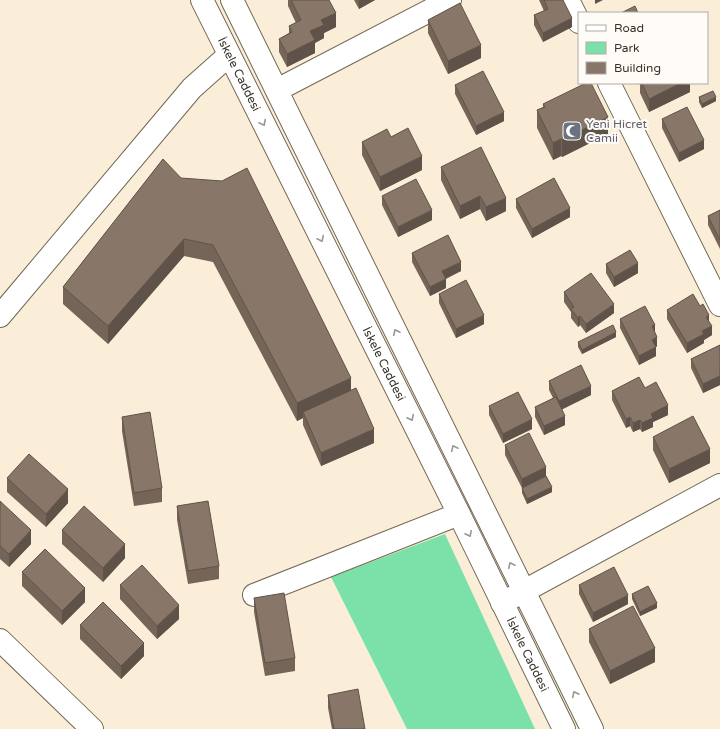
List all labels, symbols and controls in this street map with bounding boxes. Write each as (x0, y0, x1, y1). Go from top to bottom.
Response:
legend (578, 12, 708, 84)
text: Road (614, 21, 644, 35)
street label: İskele Caddesi (215, 35, 263, 114)
text: Park (614, 41, 640, 55)
text: Building (614, 61, 661, 75)
place label: Yeni Hicret Camii (586, 117, 648, 145)
one-way arrow (258, 118, 266, 126)
mosque icon: Yeni Hicret Camii (561, 120, 583, 142)
one-way arrow (316, 235, 324, 242)
street label: İskele Caddesi (360, 325, 408, 403)
one-way arrow (393, 328, 401, 336)
one-way arrow (406, 413, 414, 421)
one-way arrow (451, 445, 459, 452)
one-way arrow (464, 530, 472, 537)
one-way arrow (508, 562, 516, 569)
street label: İskele Caddesi (504, 615, 552, 694)
one-way arrow (572, 691, 580, 698)

